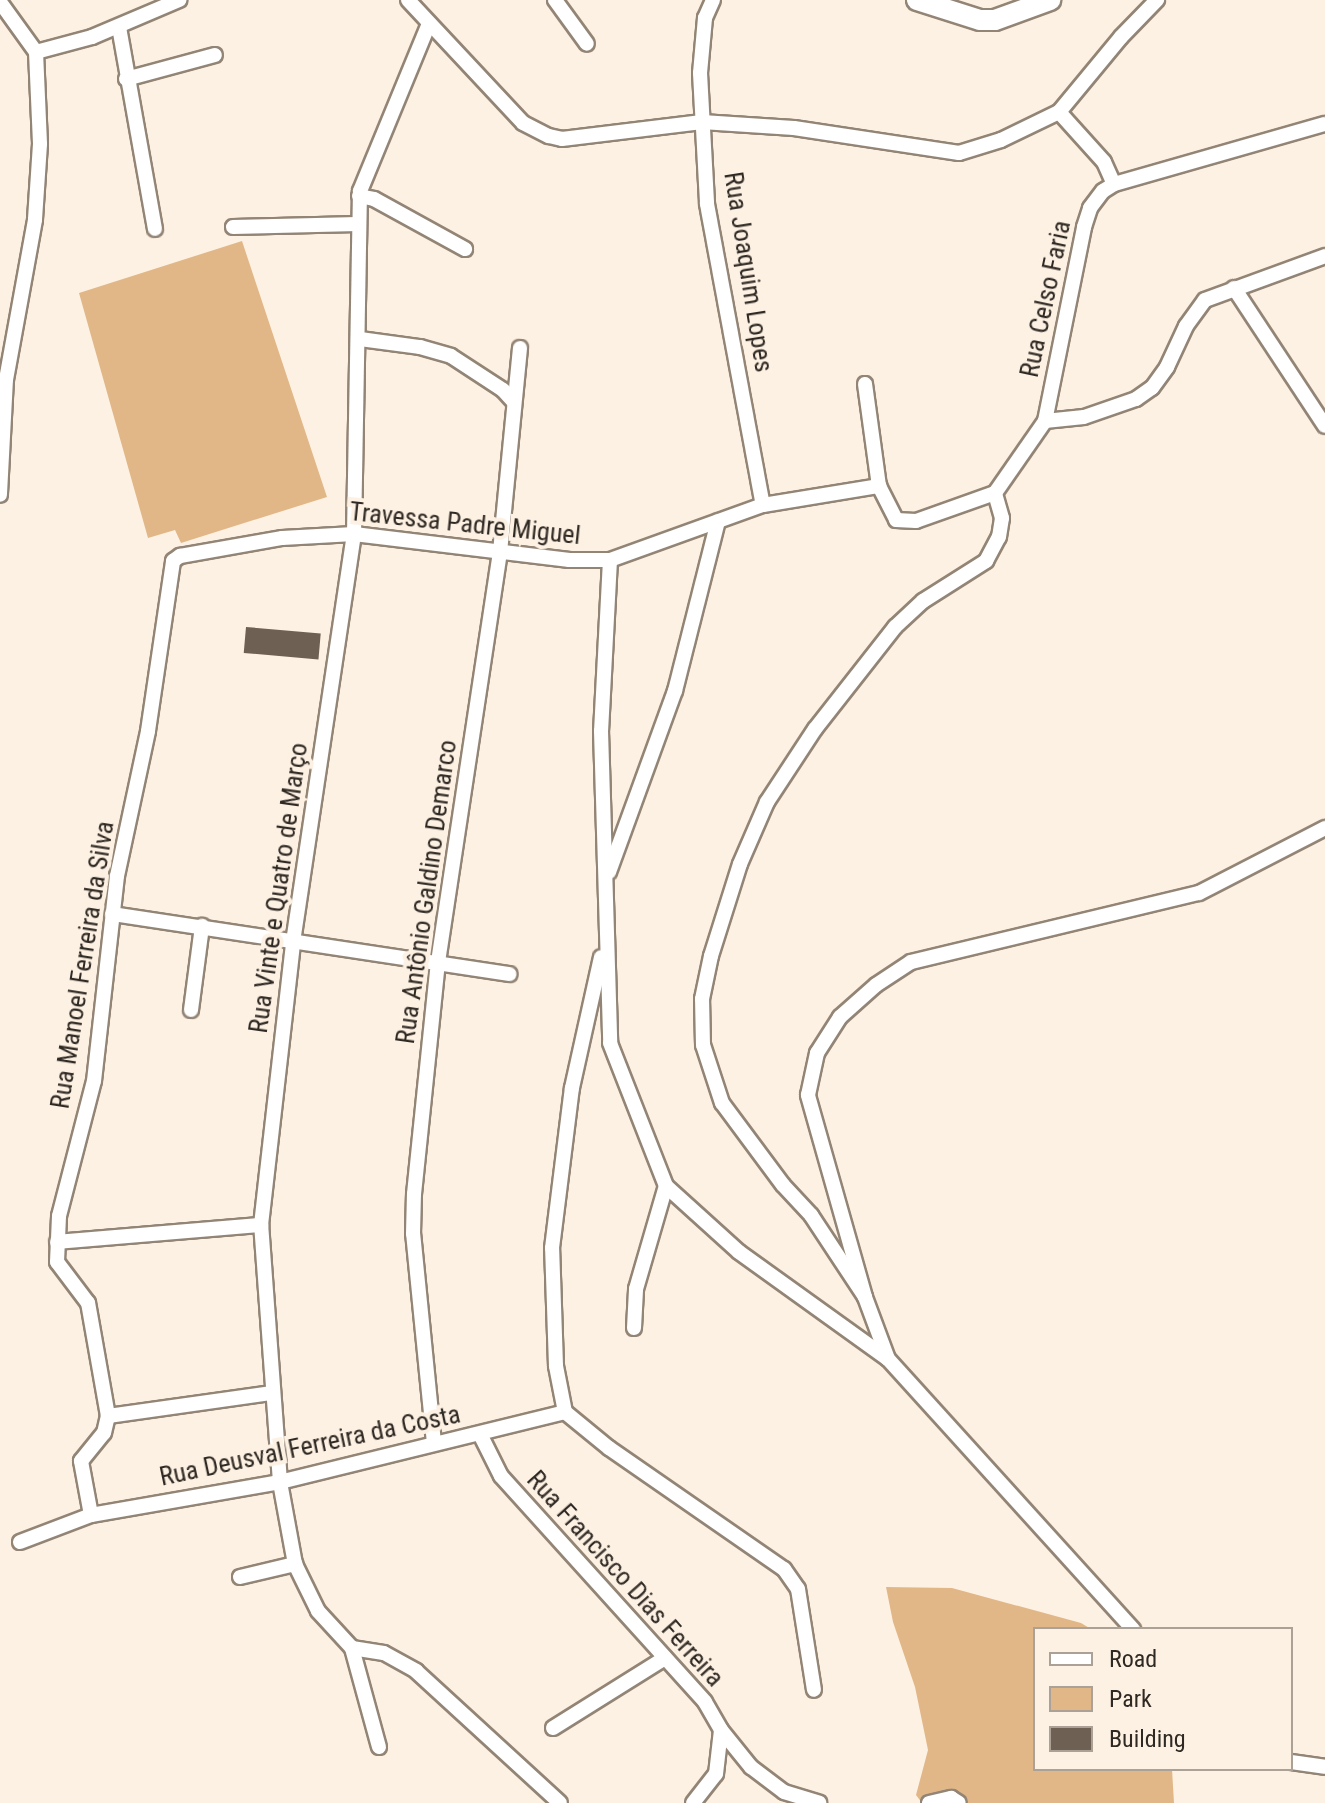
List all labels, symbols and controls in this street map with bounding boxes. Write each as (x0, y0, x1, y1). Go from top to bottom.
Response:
street label: Rua Joaquim Lopes (717, 170, 779, 374)
street label: Rua Celso Faria (1014, 218, 1078, 380)
street label: Travessa Padre Miguel (348, 496, 582, 552)
street label: Rua Antônio Galdino Demarco (390, 738, 464, 1046)
street label: Rua Vinte e Quatro de Março (243, 741, 315, 1035)
street label: Rua Manoel Ferreira da Silva (45, 819, 121, 1111)
street label: Rua Deusval Ferreira da Costa (157, 1399, 463, 1493)
street label: Rua Francisco Dias Ferreira (520, 1465, 730, 1693)
legend (1033, 1627, 1293, 1771)
text: Road (1109, 1645, 1157, 1673)
text: Park (1109, 1685, 1152, 1713)
text: Building (1109, 1725, 1186, 1753)

